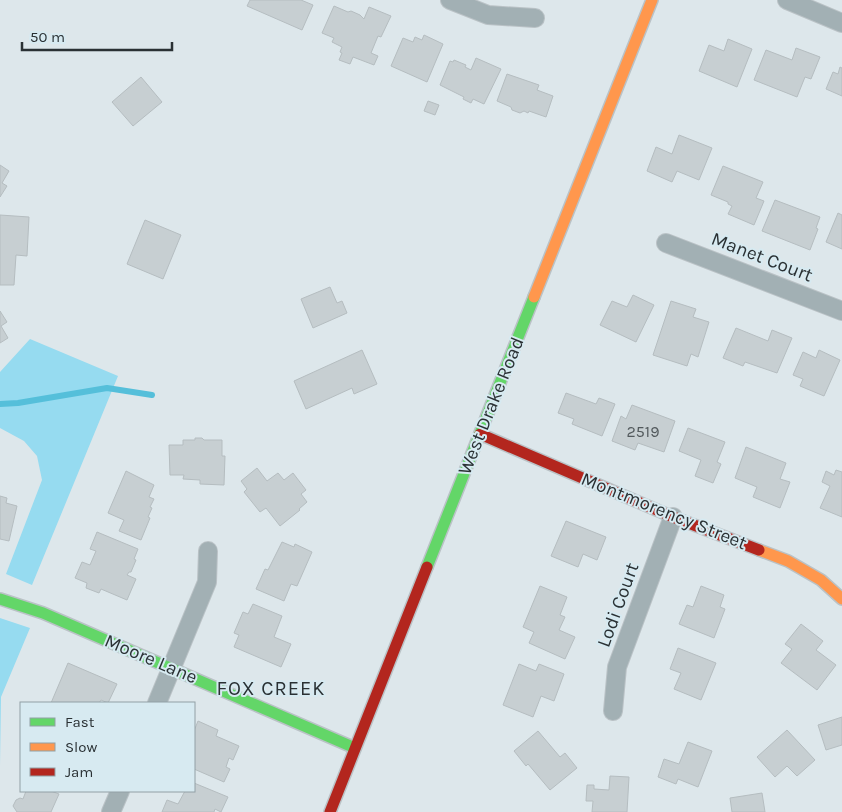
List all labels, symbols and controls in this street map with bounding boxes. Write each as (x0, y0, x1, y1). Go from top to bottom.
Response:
scale bar (22, 20, 172, 52)
text: 50 m (30, 28, 65, 46)
street label: Manet Court (708, 228, 816, 286)
street label: West Drake Road (453, 334, 529, 478)
house number: 2519 (627, 422, 659, 441)
street label: Montmorency Street (578, 468, 750, 554)
street label: Lodi Court (593, 560, 643, 650)
street label: Moore Lane (101, 630, 201, 688)
district label: FOX CREEK (217, 677, 325, 700)
legend (20, 702, 195, 792)
text: Fast (65, 713, 95, 731)
text: Slow (65, 738, 97, 756)
text: Jam (65, 763, 93, 781)

